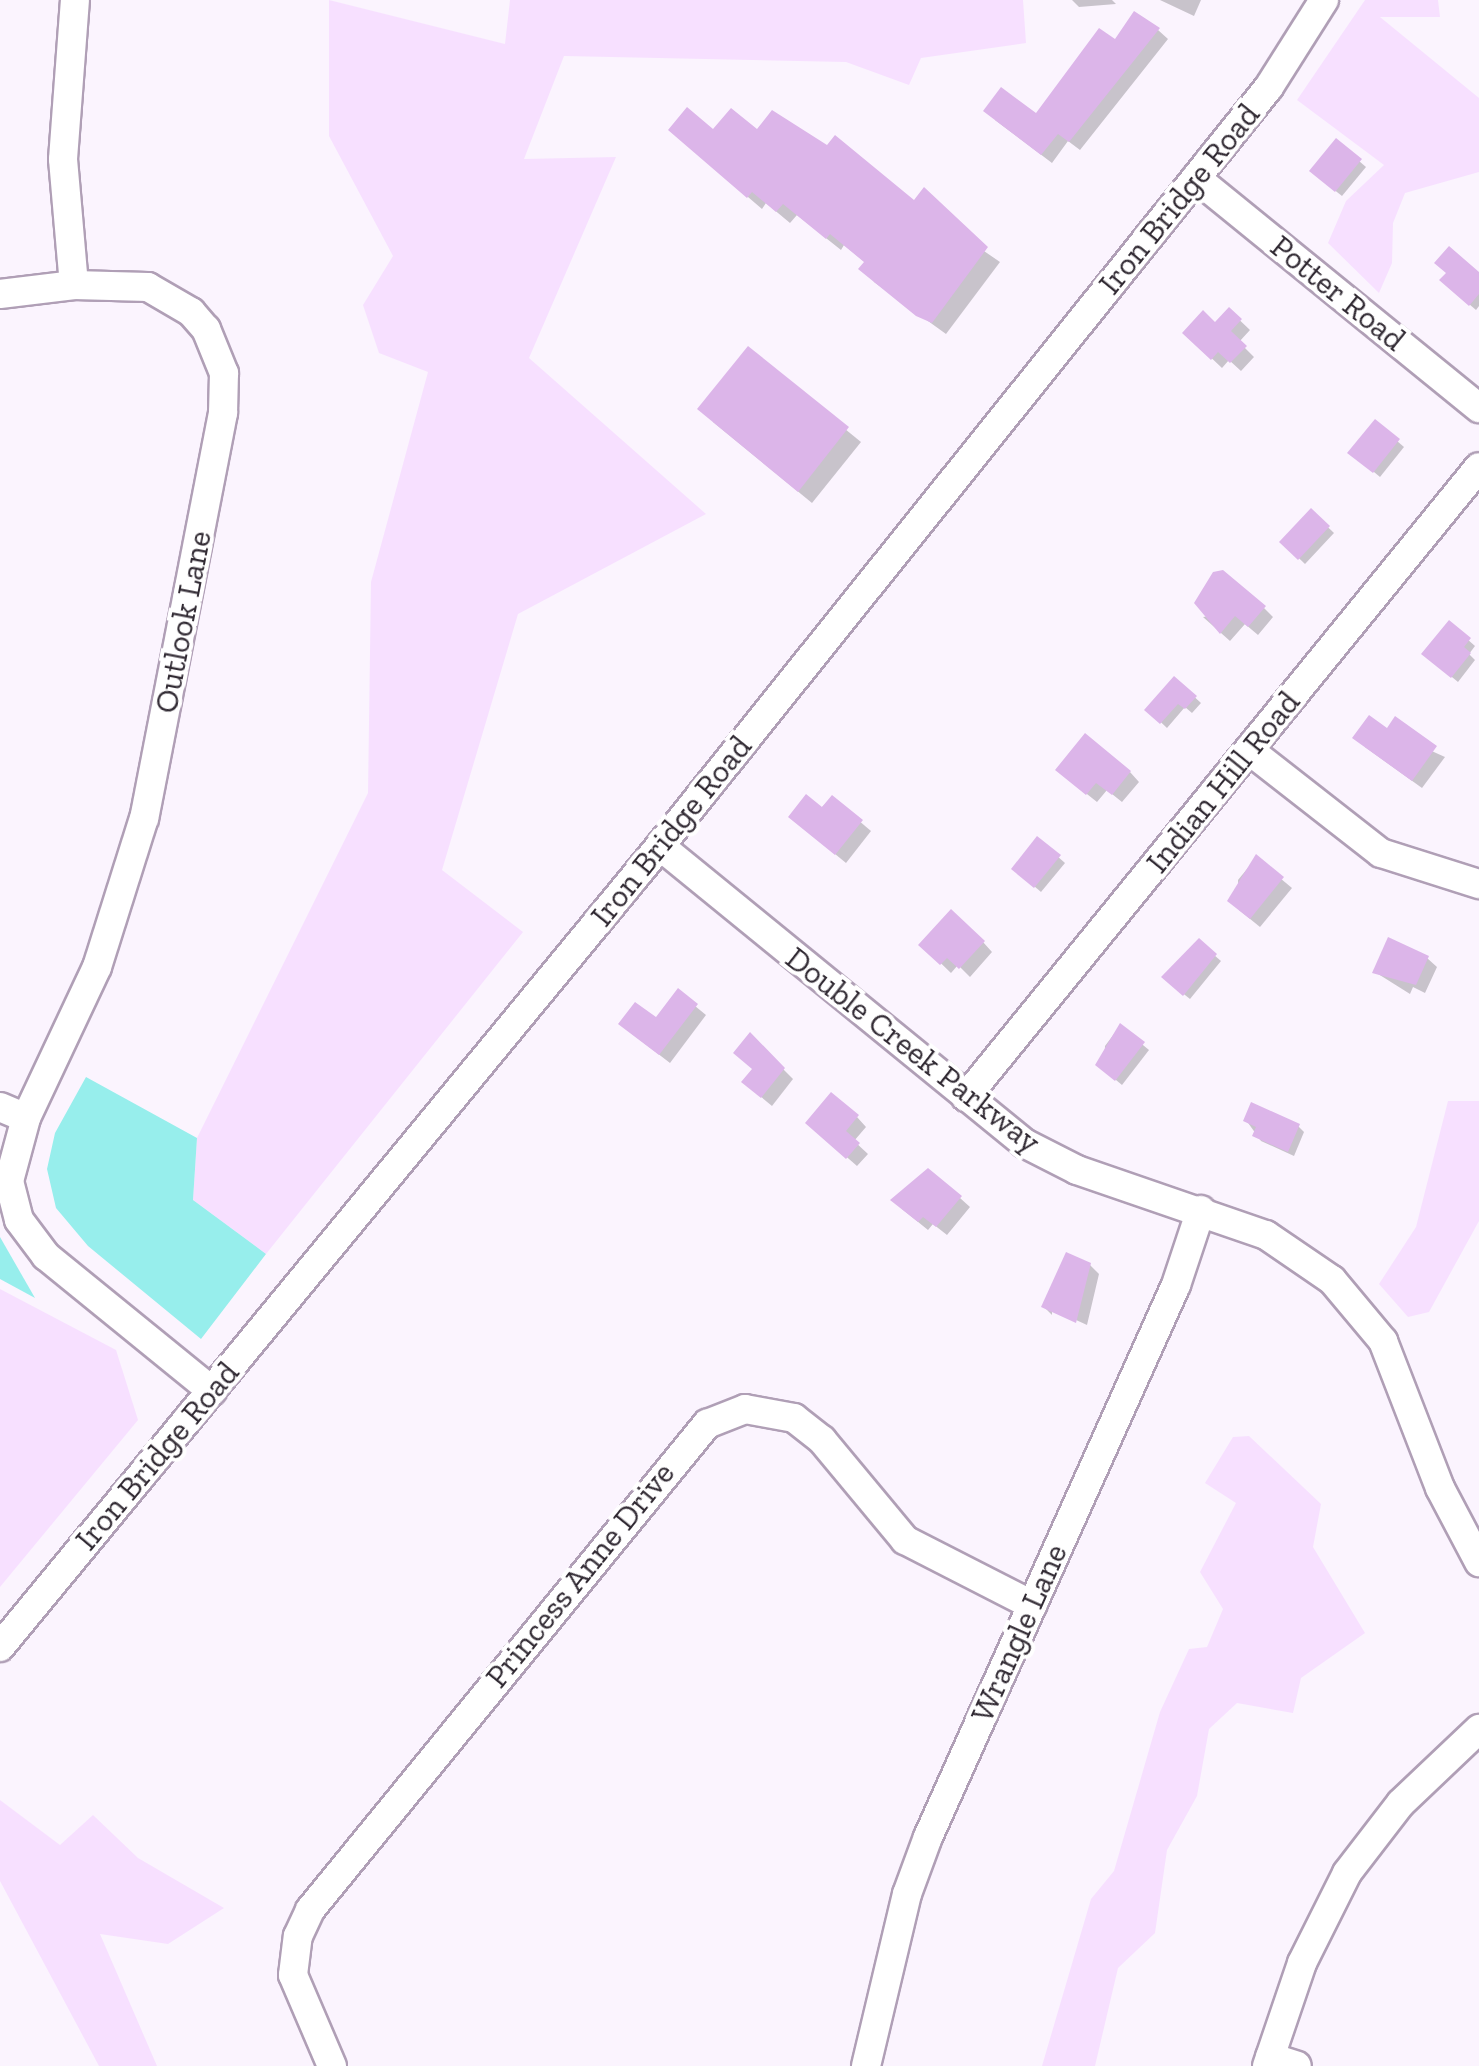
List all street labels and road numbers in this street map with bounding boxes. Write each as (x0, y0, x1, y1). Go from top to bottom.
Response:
street label: Iron Bridge Road (1091, 96, 1267, 302)
street label: Potter Road (1263, 227, 1413, 359)
street label: Outlook Lane (147, 528, 219, 716)
street label: Indian Hill Road (1138, 683, 1308, 881)
street label: Iron Bridge Road (583, 728, 759, 934)
street label: Double Creek Parkway (778, 939, 1048, 1161)
street label: Iron Bridge Road (67, 1354, 247, 1558)
street label: Princess Anne Drive (477, 1454, 683, 1696)
street label: Wrangle Lane (963, 1538, 1075, 1728)

